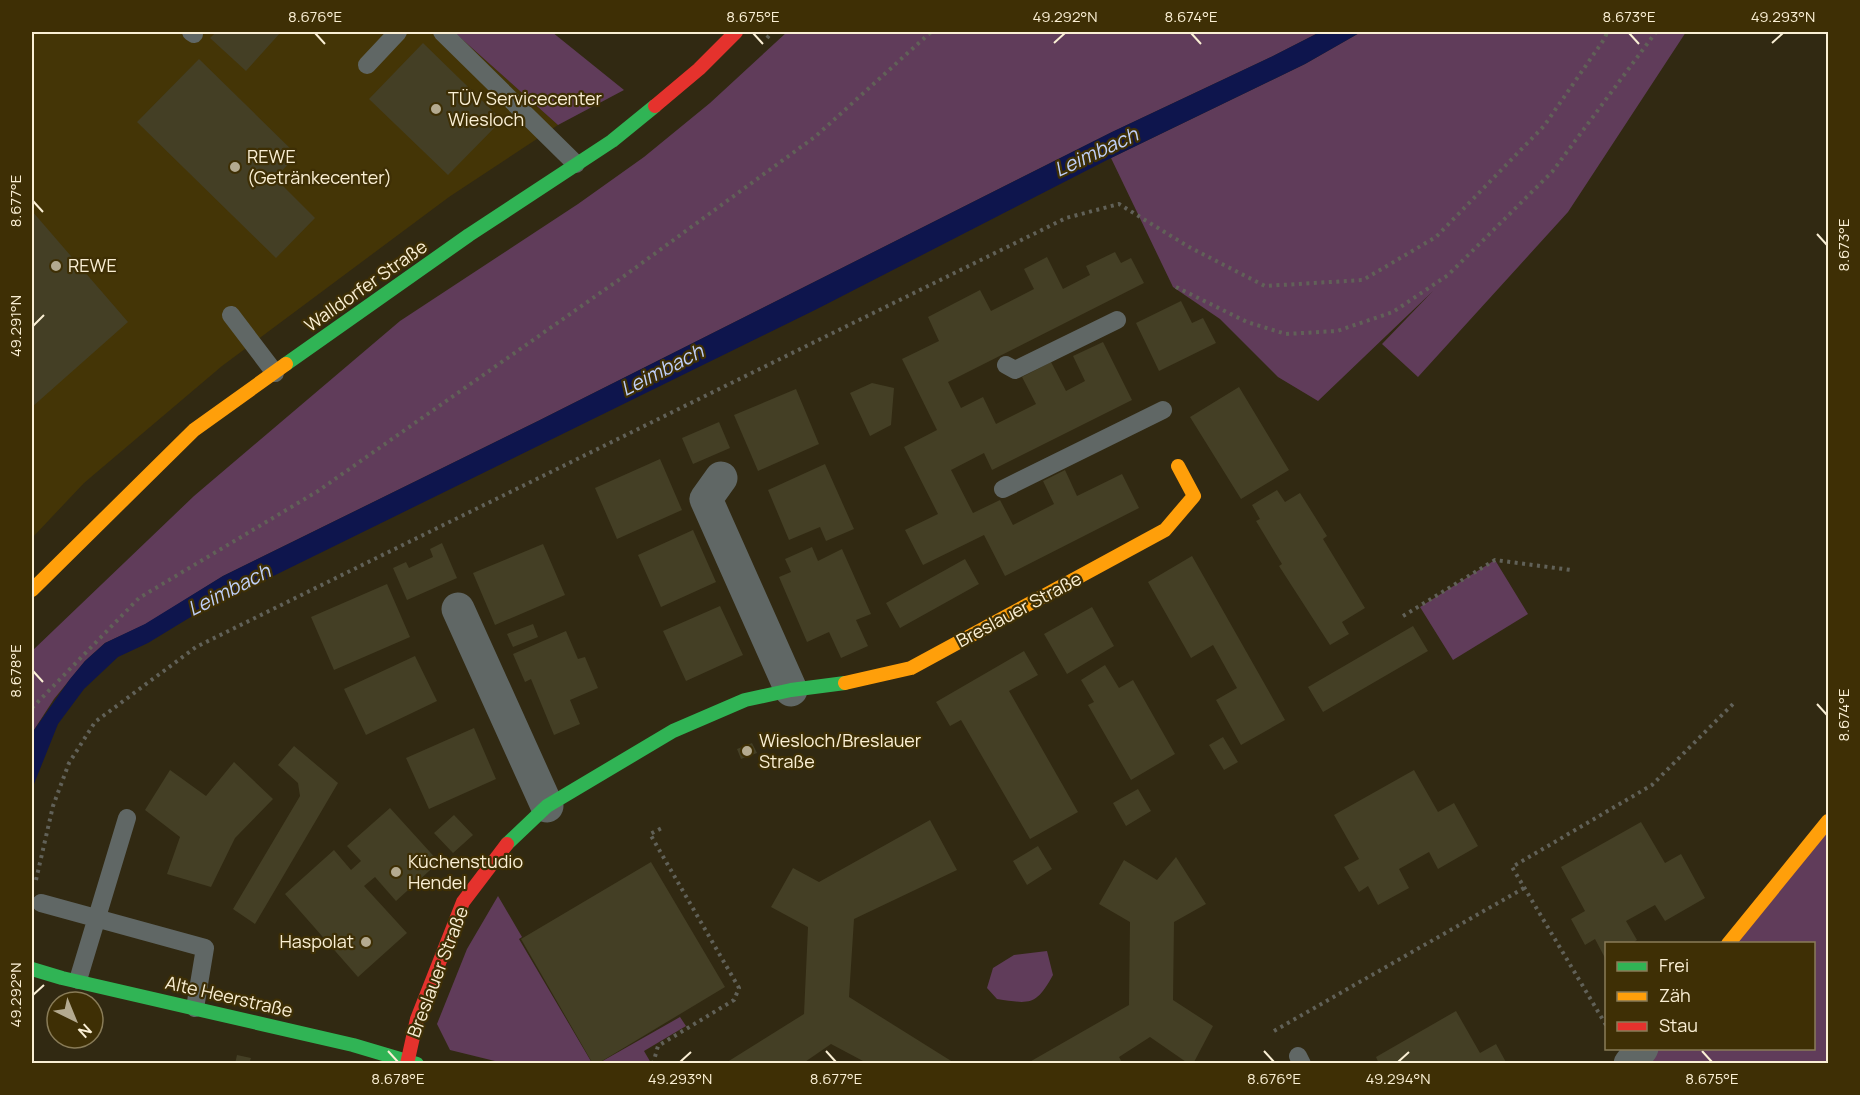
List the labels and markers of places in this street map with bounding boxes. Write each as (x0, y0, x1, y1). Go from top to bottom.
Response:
place label: TÜV Servicecenter Wiesloch (448, 86, 603, 131)
marker: TÜV Servicecenter Wiesloch (429, 102, 443, 116)
place label: REWE (Getränkecenter) (247, 144, 392, 189)
marker: REWE (Getränkecenter) (228, 160, 242, 174)
place label: REWE (68, 253, 117, 277)
marker: REWE (49, 259, 63, 273)
place label: Wiesloch/Breslauer Straße (759, 728, 922, 773)
marker: Wiesloch/Breslauer Straße (740, 744, 754, 758)
place label: Küchenstudio Hendel (408, 849, 523, 894)
marker: Küchenstudio Hendel (389, 865, 403, 879)
place label: Haspolat (280, 929, 354, 953)
marker: Haspolat (359, 935, 373, 949)

